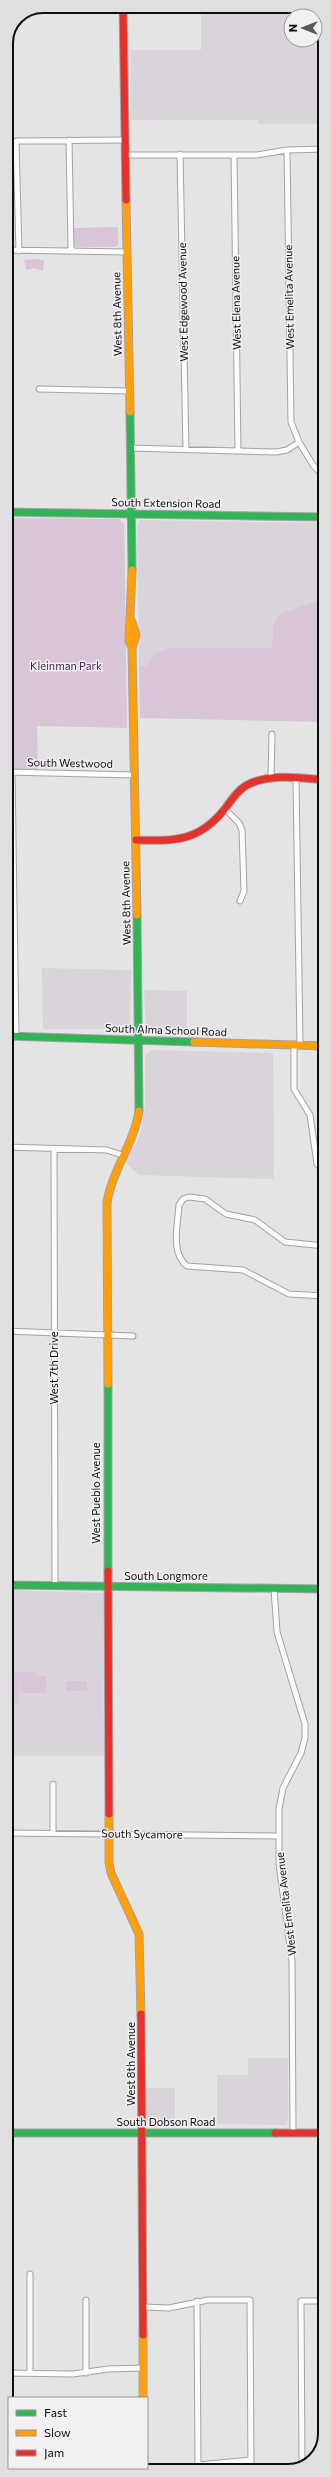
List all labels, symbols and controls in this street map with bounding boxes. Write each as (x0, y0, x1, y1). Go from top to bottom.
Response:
north arrow (283, 8, 323, 48)
text: N (286, 24, 299, 32)
street label: West Edgewood Avenue (175, 242, 190, 362)
street label: West Emelita Avenue (281, 244, 296, 349)
street label: West Elena Avenue (228, 256, 243, 350)
street label: West 8th Avenue (109, 272, 124, 356)
street label: South Extension Road (111, 495, 221, 510)
park label: Kleinman Park (30, 659, 102, 672)
street label: South Westwood (27, 755, 113, 770)
street label: West 8th Avenue (118, 861, 133, 945)
street label: South Alma School Road (105, 1021, 227, 1038)
street label: West 7th Drive (47, 1331, 60, 1405)
street label: West Pueblo Avenue (89, 1442, 102, 1544)
street label: South Longmore (124, 1569, 208, 1582)
street label: South Sycamore (101, 1826, 183, 1841)
street label: West Emelita Avenue (273, 1851, 298, 1957)
street label: West 8th Avenue (124, 2022, 137, 2106)
street label: South Dobson Road (117, 2115, 215, 2128)
legend (8, 2397, 148, 2469)
text: Fast (44, 2405, 67, 2419)
text: Slow (44, 2425, 71, 2439)
text: Jam (44, 2445, 64, 2460)

